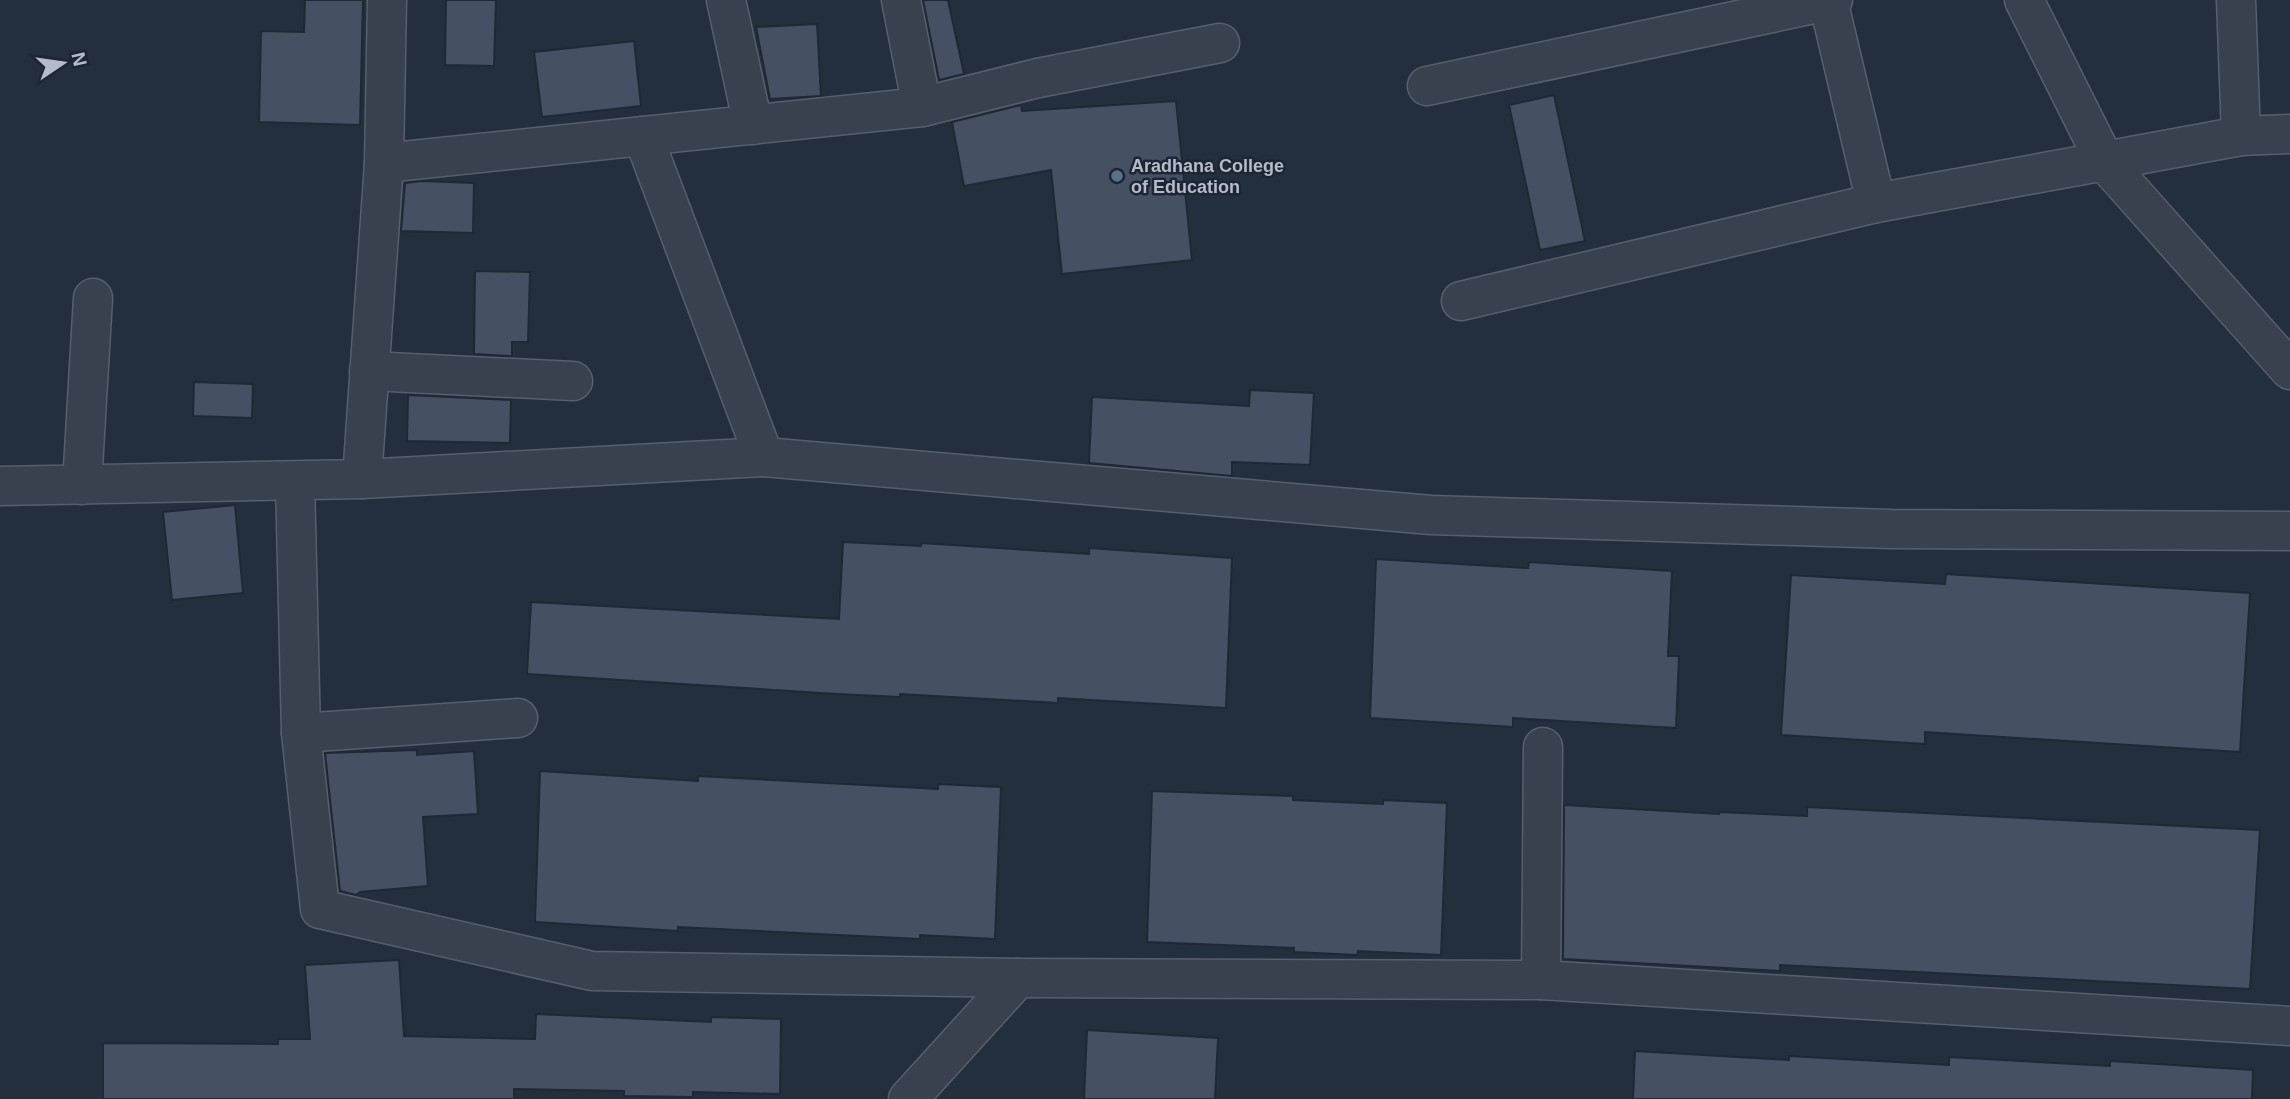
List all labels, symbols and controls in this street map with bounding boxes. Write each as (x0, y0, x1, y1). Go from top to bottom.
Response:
north arrow (28, 28, 98, 98)
text: N (67, 50, 91, 68)
place label: Aradhana College of Education (1131, 156, 1284, 197)
marker: Aradhana College of Education (1109, 168, 1125, 184)

